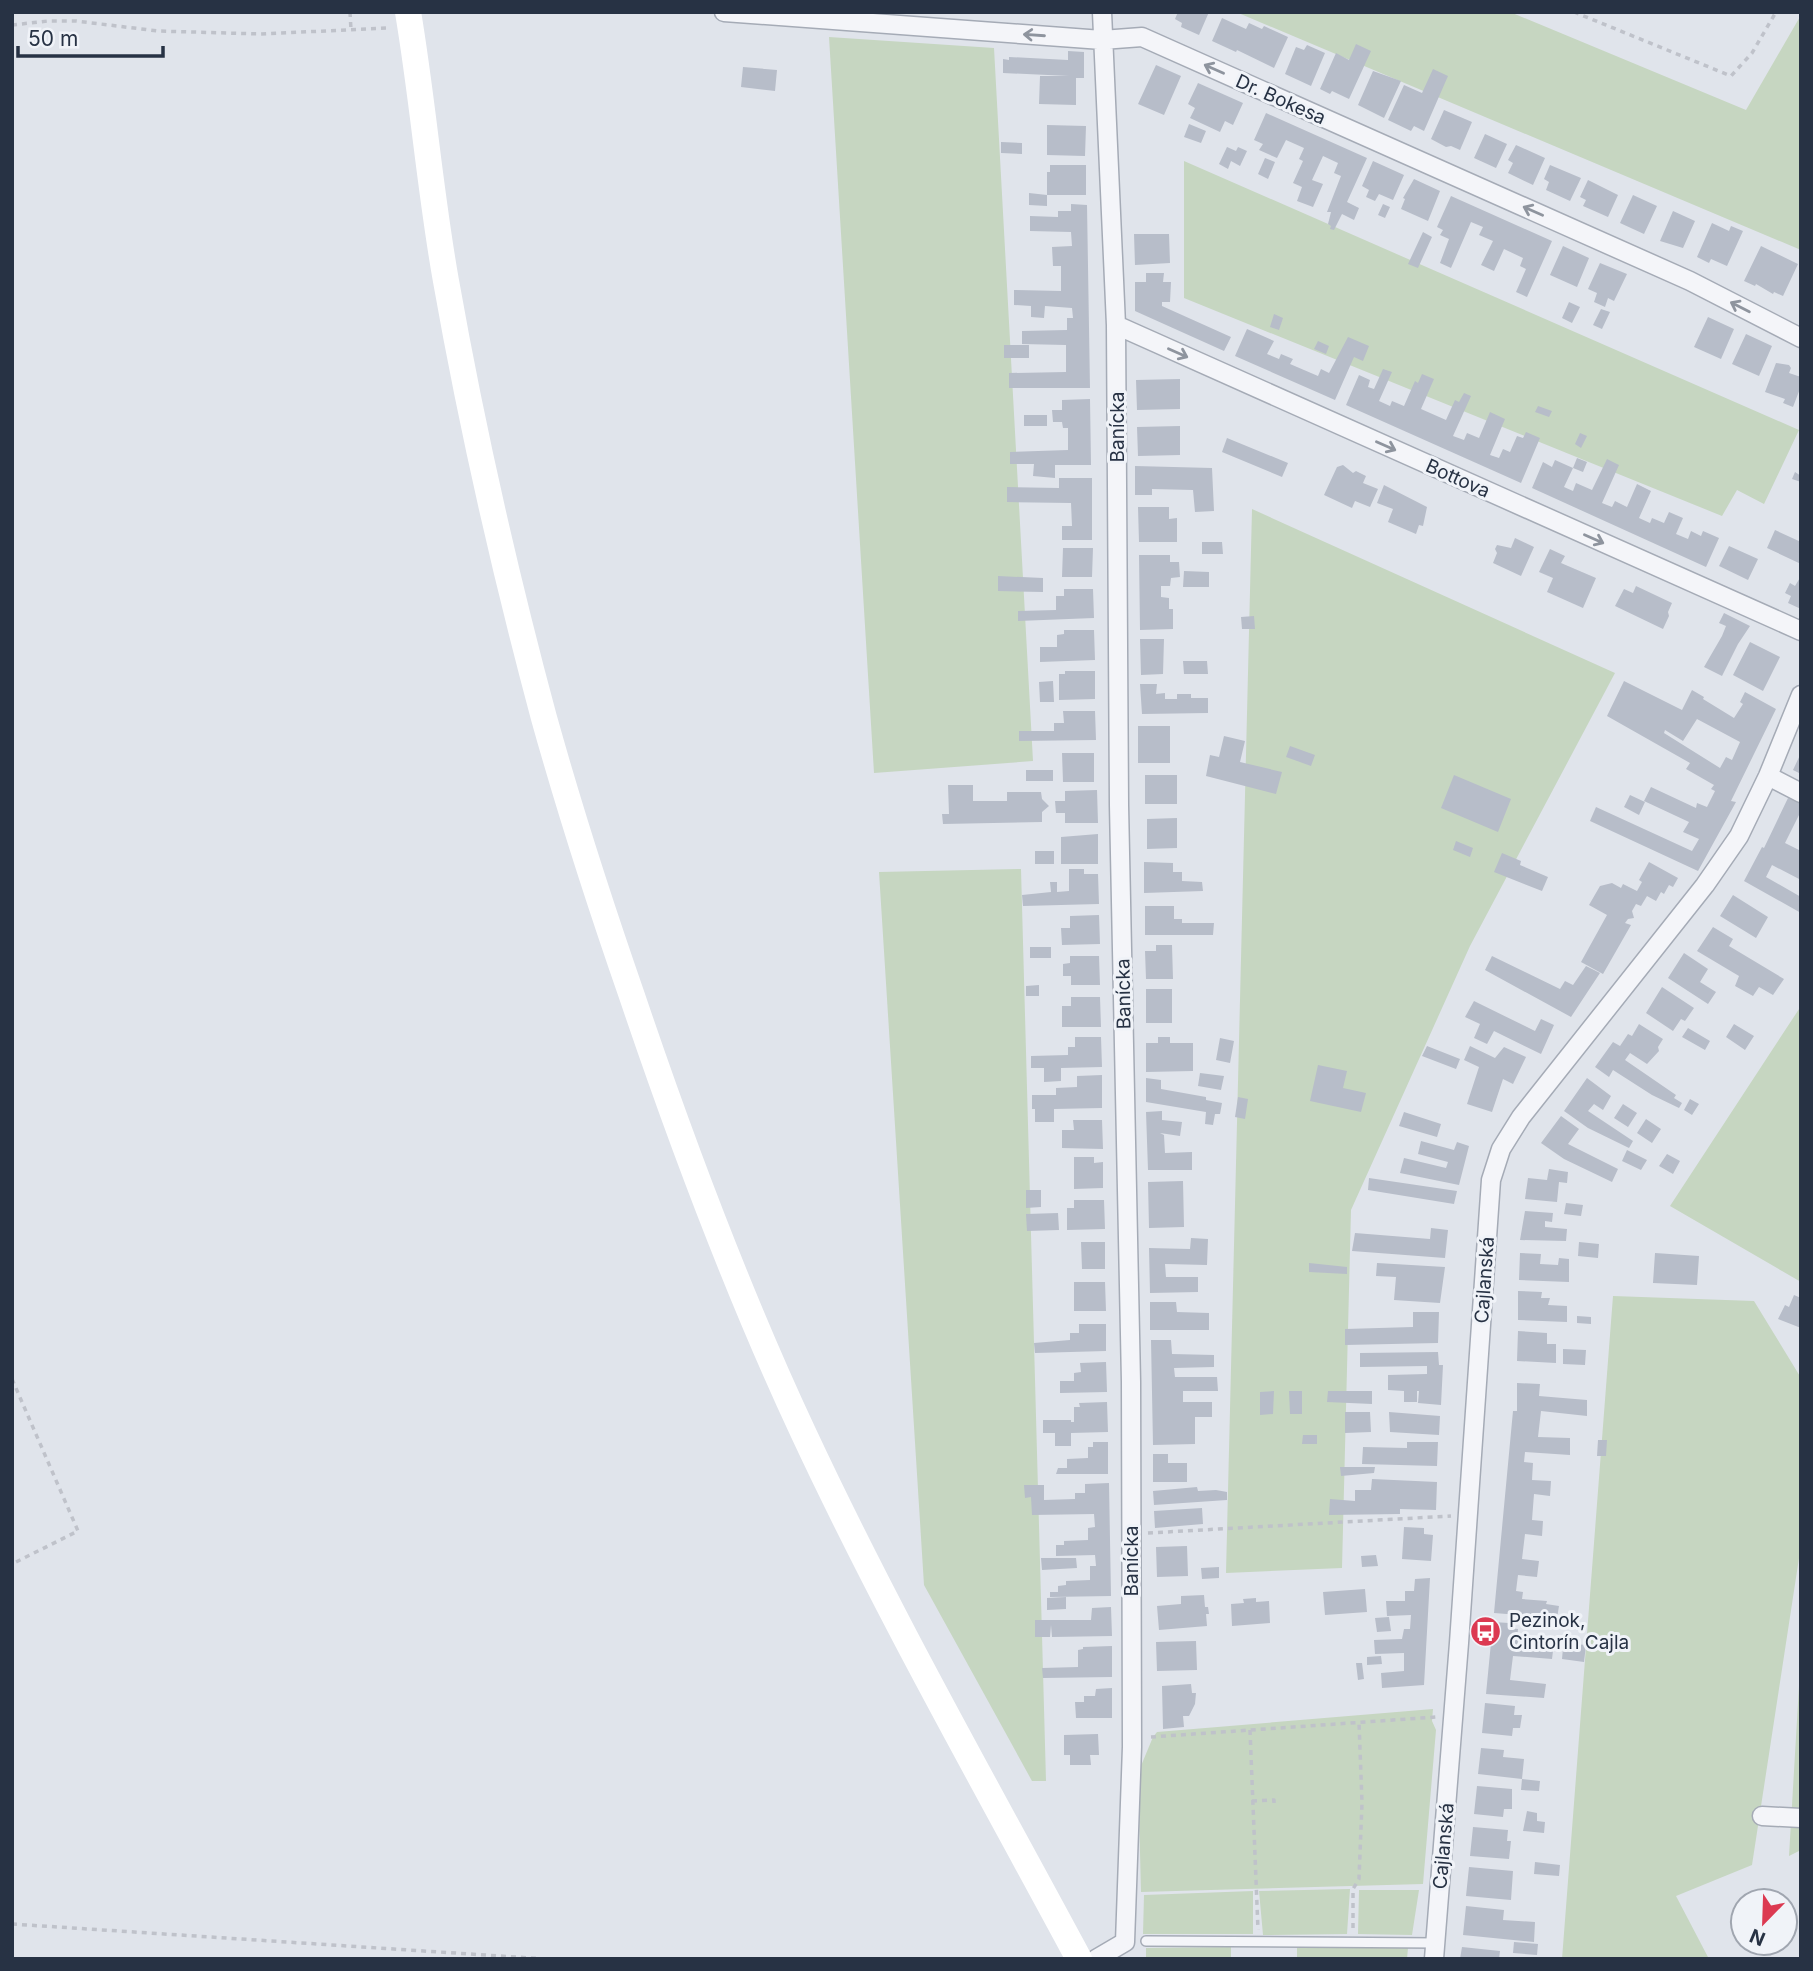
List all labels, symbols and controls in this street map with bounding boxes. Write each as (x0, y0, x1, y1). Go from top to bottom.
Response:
scale bar (18, 14, 163, 58)
text: 50 m (28, 26, 78, 51)
one-way arrow (1023, 28, 1046, 41)
one-way arrow (1204, 62, 1225, 75)
street label: Dr. Bokesa (1232, 69, 1329, 130)
one-way arrow (1523, 204, 1545, 217)
one-way arrow (1730, 299, 1751, 313)
one-way arrow (1167, 347, 1189, 360)
street label: Banícka (1106, 392, 1129, 462)
one-way arrow (1375, 440, 1396, 453)
street label: Bottova (1422, 454, 1493, 503)
one-way arrow (1583, 533, 1604, 546)
street label: Banícka (1111, 958, 1136, 1030)
street label: Cajlanská (1470, 1236, 1499, 1324)
street label: Banícka (1120, 1526, 1143, 1596)
place label: Pezinok, Cintorín Cajla (1509, 1609, 1629, 1654)
bus stop icon: Pezinok, Cintorín Cajla (1469, 1614, 1503, 1648)
street label: Cajlanská (1428, 1802, 1459, 1890)
north arrow (1729, 1887, 1799, 1957)
text: N (1746, 1924, 1769, 1951)

